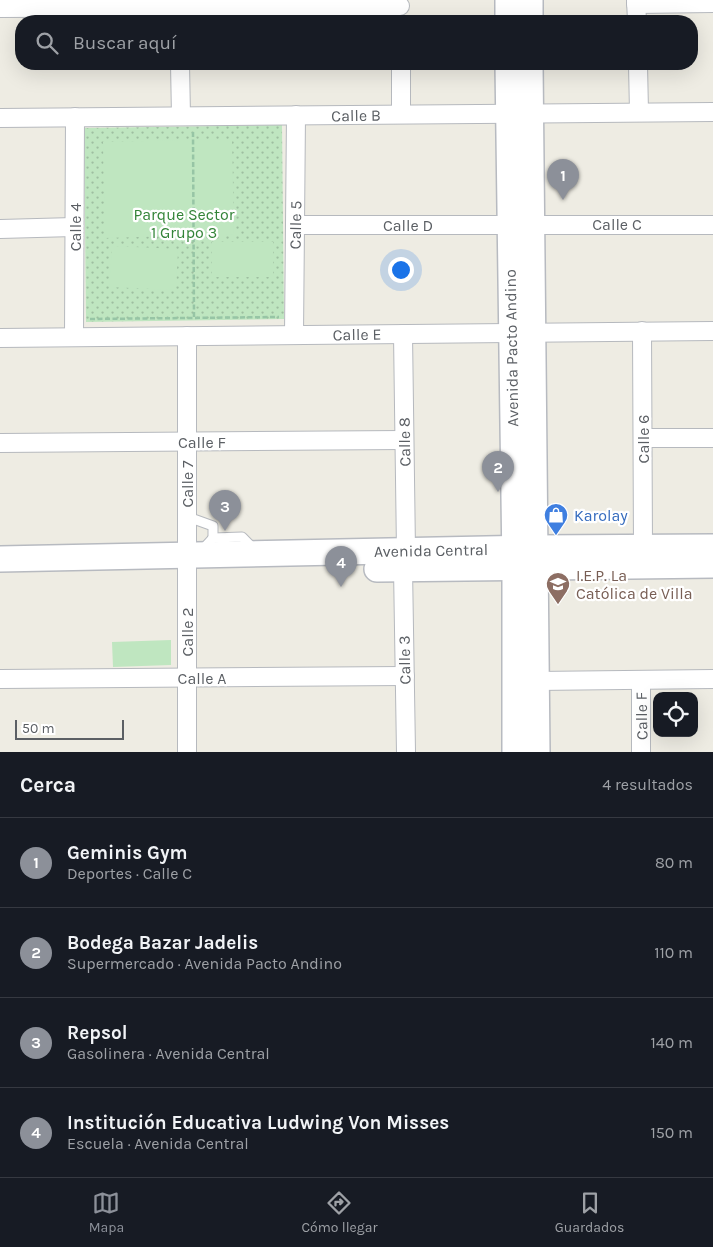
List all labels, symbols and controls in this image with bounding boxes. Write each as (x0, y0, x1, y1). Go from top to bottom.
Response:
search box (15, 15, 698, 70)
icon: search (33, 29, 61, 57)
text: Buscar aquí (73, 32, 177, 54)
street label: Calle B (331, 106, 381, 125)
pin: 1 (547, 159, 579, 200)
street label: Calle 5 (286, 201, 305, 249)
street label: Calle 4 (66, 203, 85, 251)
park label: Parque Sector 1 Grupo 3 (133, 205, 235, 242)
street label: Calle C (592, 215, 642, 234)
street label: Calle D (383, 216, 433, 235)
your location (388, 257, 414, 283)
street label: Avenida Pacto Andino (501, 269, 522, 427)
street label: Calle E (333, 325, 381, 344)
street label: Calle 6 (634, 415, 653, 463)
street label: Calle 8 (395, 417, 414, 467)
street label: Calle F (178, 433, 226, 452)
pin: 2 (482, 451, 514, 492)
street label: Calle 7 (178, 460, 197, 508)
pin: 3 (209, 490, 241, 531)
shop icon: Karolay (543, 502, 569, 536)
place label: Karolay (574, 506, 628, 525)
street label: Avenida Central (374, 540, 488, 561)
pin: 4 (325, 546, 357, 587)
place label: I.E.P. La Católica de Villa (576, 566, 693, 603)
school or university icon: I.E.P. La Católica de Villa (545, 571, 571, 605)
street label: Calle 2 (178, 608, 197, 656)
street label: Calle 3 (395, 635, 414, 685)
street label: Calle A (178, 669, 226, 688)
street label: Calle F (632, 692, 651, 740)
map controls (653, 692, 698, 737)
button: locate (653, 692, 698, 737)
scale bar (15, 717, 124, 740)
text: 50 m (22, 720, 55, 737)
text: Cerca (20, 773, 76, 797)
text: 4 resultados (602, 775, 693, 794)
text: Geminis Gym (67, 842, 188, 864)
text: 1 (33, 853, 39, 872)
text: 80 m (655, 853, 693, 872)
text: Deportes · Calle C (67, 864, 192, 883)
text: Bodega Bazar Jadelis (67, 932, 258, 954)
text: 2 (31, 943, 41, 962)
text: 110 m (654, 943, 693, 962)
text: Supermercado · Avenida Pacto Andino (67, 954, 342, 973)
text: Repsol (67, 1022, 127, 1044)
text: 3 (31, 1033, 41, 1052)
text: 140 m (651, 1033, 693, 1052)
text: Gasolinera · Avenida Central (67, 1044, 270, 1063)
text: Institución Educativa Ludwing Von Misses (67, 1112, 449, 1134)
text: 4 (31, 1123, 41, 1142)
text: 150 m (650, 1123, 693, 1142)
text: Escuela · Avenida Central (67, 1134, 249, 1153)
tab: Mapa (89, 1189, 124, 1236)
tab: Cómo llegar (301, 1189, 377, 1236)
tab: Guardados (555, 1189, 624, 1236)

